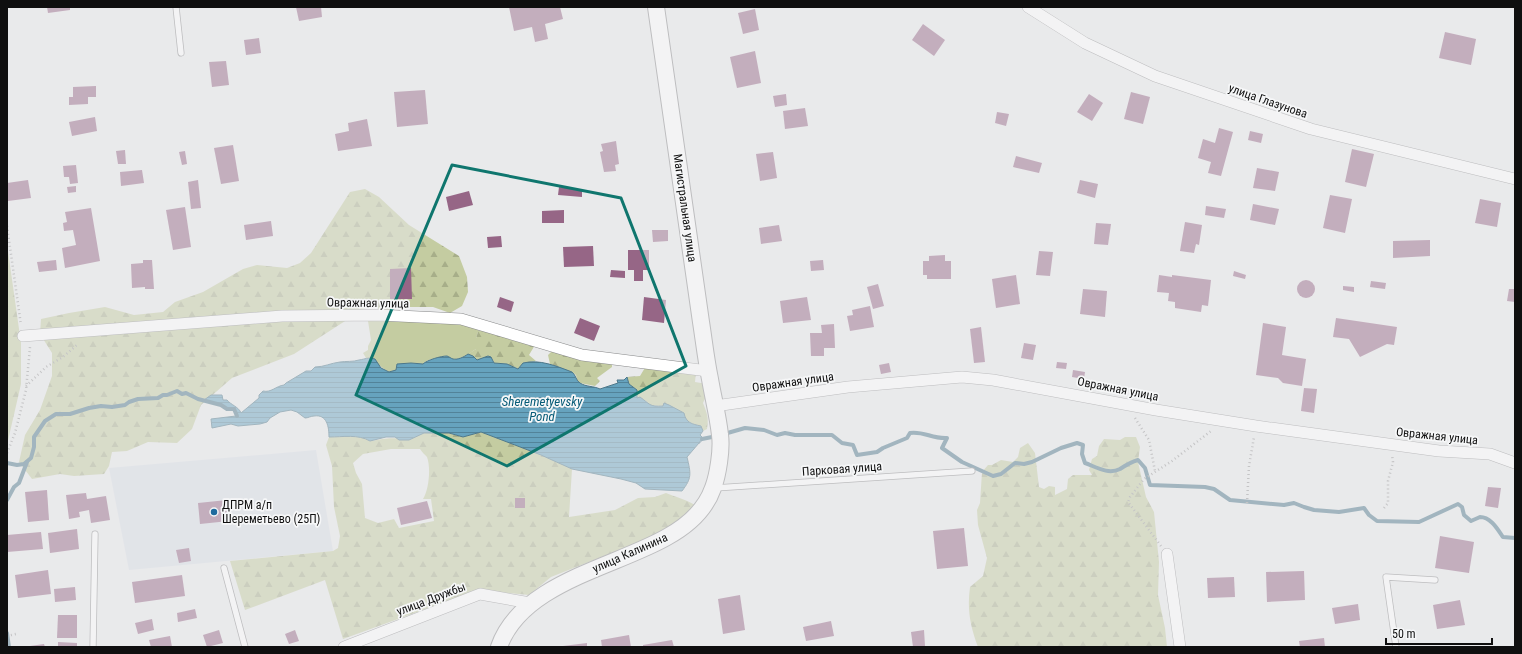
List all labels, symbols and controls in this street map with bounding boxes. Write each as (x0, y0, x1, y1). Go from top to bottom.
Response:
street label: улица Глазунова (1227, 81, 1309, 121)
street label: Магистральная улица (670, 153, 700, 263)
street label: Овражная улица (327, 295, 410, 311)
street label: Овражная улица (751, 369, 835, 395)
street label: Овражная улица (1076, 374, 1160, 404)
water label: Sheremetyevsky Pond (502, 394, 583, 424)
street label: Овражная улица (1395, 425, 1479, 447)
street label: Парковая улица (802, 459, 883, 479)
place label: ДПРМ а/п Шереметьево (25П) (222, 498, 320, 526)
marker: ДПРМ а/п Шереметьево (25П) (209, 507, 219, 517)
street label: улица Калинина (590, 530, 670, 576)
street label: улица Дружбы (395, 579, 467, 619)
scale bar (1386, 620, 1492, 646)
text: 50 m (1392, 627, 1416, 641)

